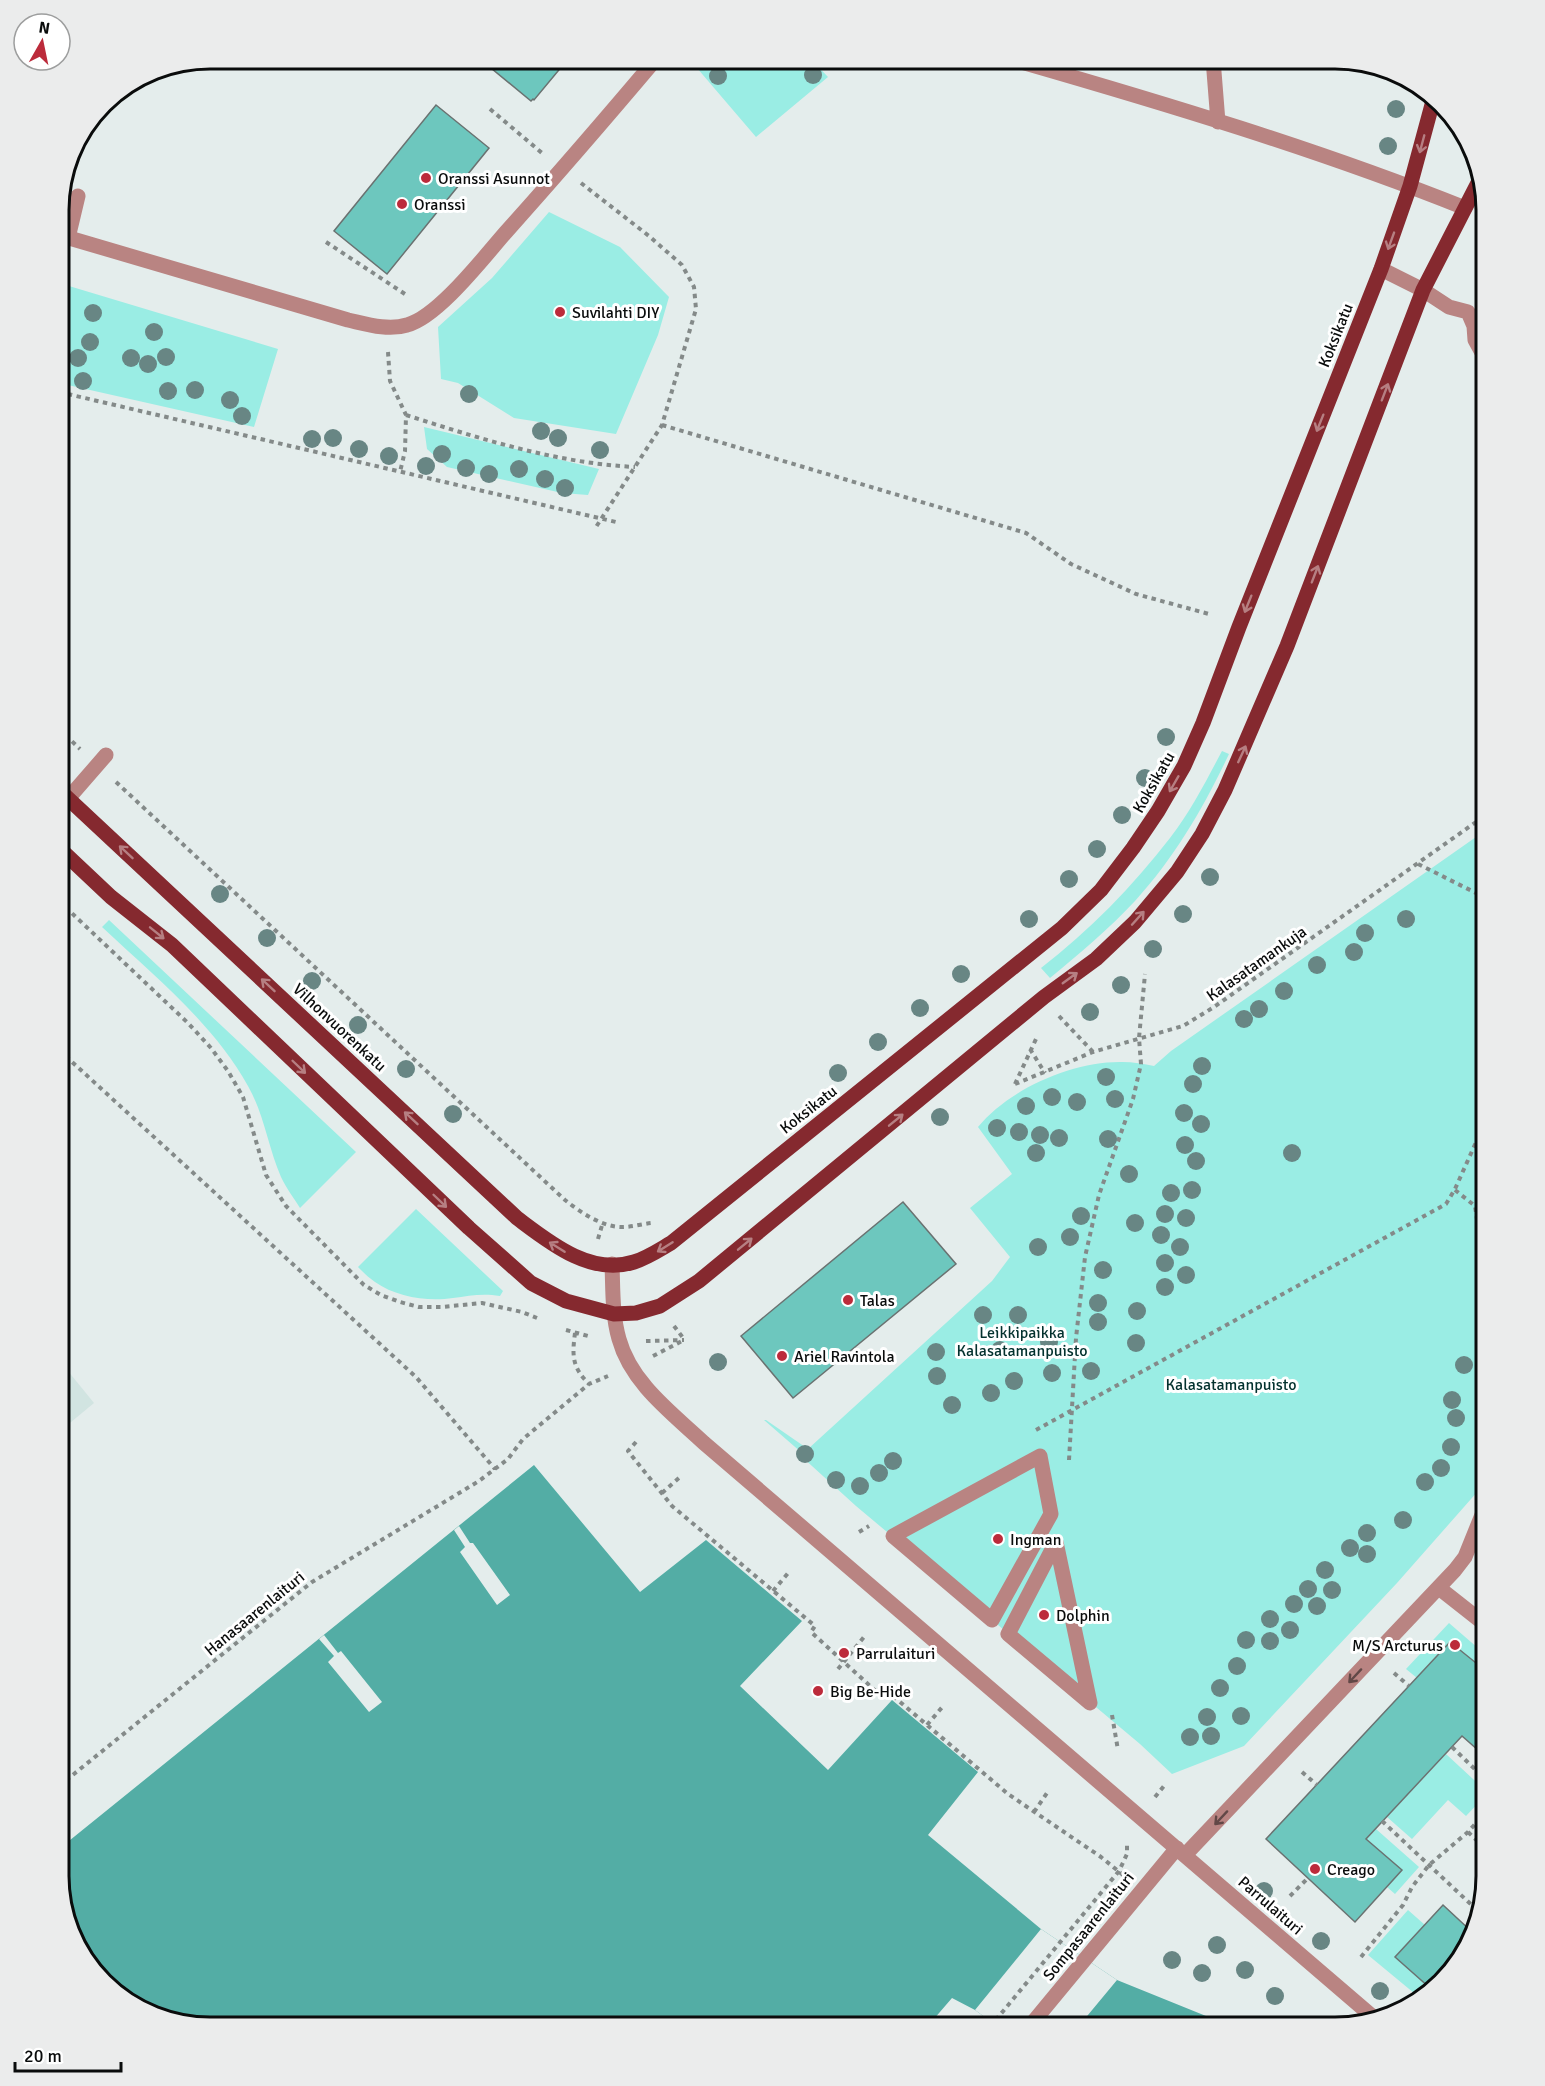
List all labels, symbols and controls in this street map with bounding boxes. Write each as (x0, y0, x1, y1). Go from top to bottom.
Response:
north arrow (12, 12, 72, 72)
text: N (37, 17, 51, 39)
one-way arrow (1416, 134, 1427, 153)
place label: Oranssi Asunnot (438, 169, 550, 189)
marker: Oranssi Asunnot (419, 171, 433, 185)
place label: Oranssi (414, 195, 466, 215)
marker: Oranssi (395, 197, 409, 211)
one-way arrow (1384, 231, 1395, 250)
street label: Koksikatu (1314, 300, 1358, 370)
place label: Suvilahti DIY (572, 303, 659, 323)
marker: Suvilahti DIY (553, 305, 567, 319)
one-way arrow (1380, 383, 1391, 401)
one-way arrow (1314, 413, 1325, 432)
one-way arrow (1310, 565, 1321, 584)
one-way arrow (1242, 594, 1253, 613)
one-way arrow (1237, 746, 1248, 764)
street label: Koksikatu (1128, 748, 1179, 817)
one-way arrow (1167, 775, 1179, 792)
one-way arrow (119, 844, 134, 859)
one-way arrow (1131, 911, 1145, 926)
street label: Kalasatamankuja (1203, 922, 1311, 1006)
one-way arrow (148, 927, 164, 940)
one-way arrow (1062, 972, 1078, 984)
one-way arrow (261, 978, 276, 992)
street label: Vilhonvuorenkatu (288, 979, 390, 1076)
one-way arrow (291, 1059, 306, 1073)
street label: Koksikatu (776, 1081, 841, 1138)
one-way arrow (403, 1111, 418, 1125)
one-way arrow (887, 1114, 903, 1127)
one-way arrow (433, 1194, 448, 1208)
one-way arrow (736, 1237, 752, 1250)
one-way arrow (549, 1240, 566, 1252)
one-way arrow (656, 1240, 673, 1253)
place label: Talas (860, 1291, 895, 1311)
marker: Talas (841, 1293, 855, 1307)
park label: Leikkipaikka Kalasatamanpuisto (956, 1323, 1088, 1361)
place label: Ariel Ravintola (794, 1347, 895, 1367)
marker: Ariel Ravintola (775, 1349, 789, 1363)
park label: Kalasatamanpuisto (1165, 1375, 1297, 1395)
place label: Ingman (1010, 1530, 1061, 1550)
marker: Ingman (991, 1532, 1005, 1546)
street label: Hanasaarenlaituri (200, 1567, 309, 1660)
place label: Dolphin (1056, 1606, 1110, 1626)
marker: Dolphin (1037, 1608, 1051, 1622)
place label: M/S Arcturus (1352, 1636, 1443, 1656)
marker: M/S Arcturus (1448, 1638, 1462, 1652)
place label: Parrulaituri (856, 1644, 935, 1664)
marker: Parrulaituri (837, 1646, 851, 1660)
one-way arrow (1348, 1668, 1362, 1683)
place label: Big Be-Hide (830, 1682, 911, 1702)
marker: Big Be-Hide (811, 1684, 825, 1698)
one-way arrow (1215, 1810, 1229, 1825)
place label: Creago (1327, 1860, 1375, 1880)
marker: Creago (1308, 1862, 1322, 1876)
street label: Sompasaarenlaituri (1039, 1868, 1139, 1985)
street label: Parrulaituri (1234, 1872, 1307, 1939)
scale bar (15, 2035, 122, 2073)
text: 20 m (24, 2045, 62, 2067)

